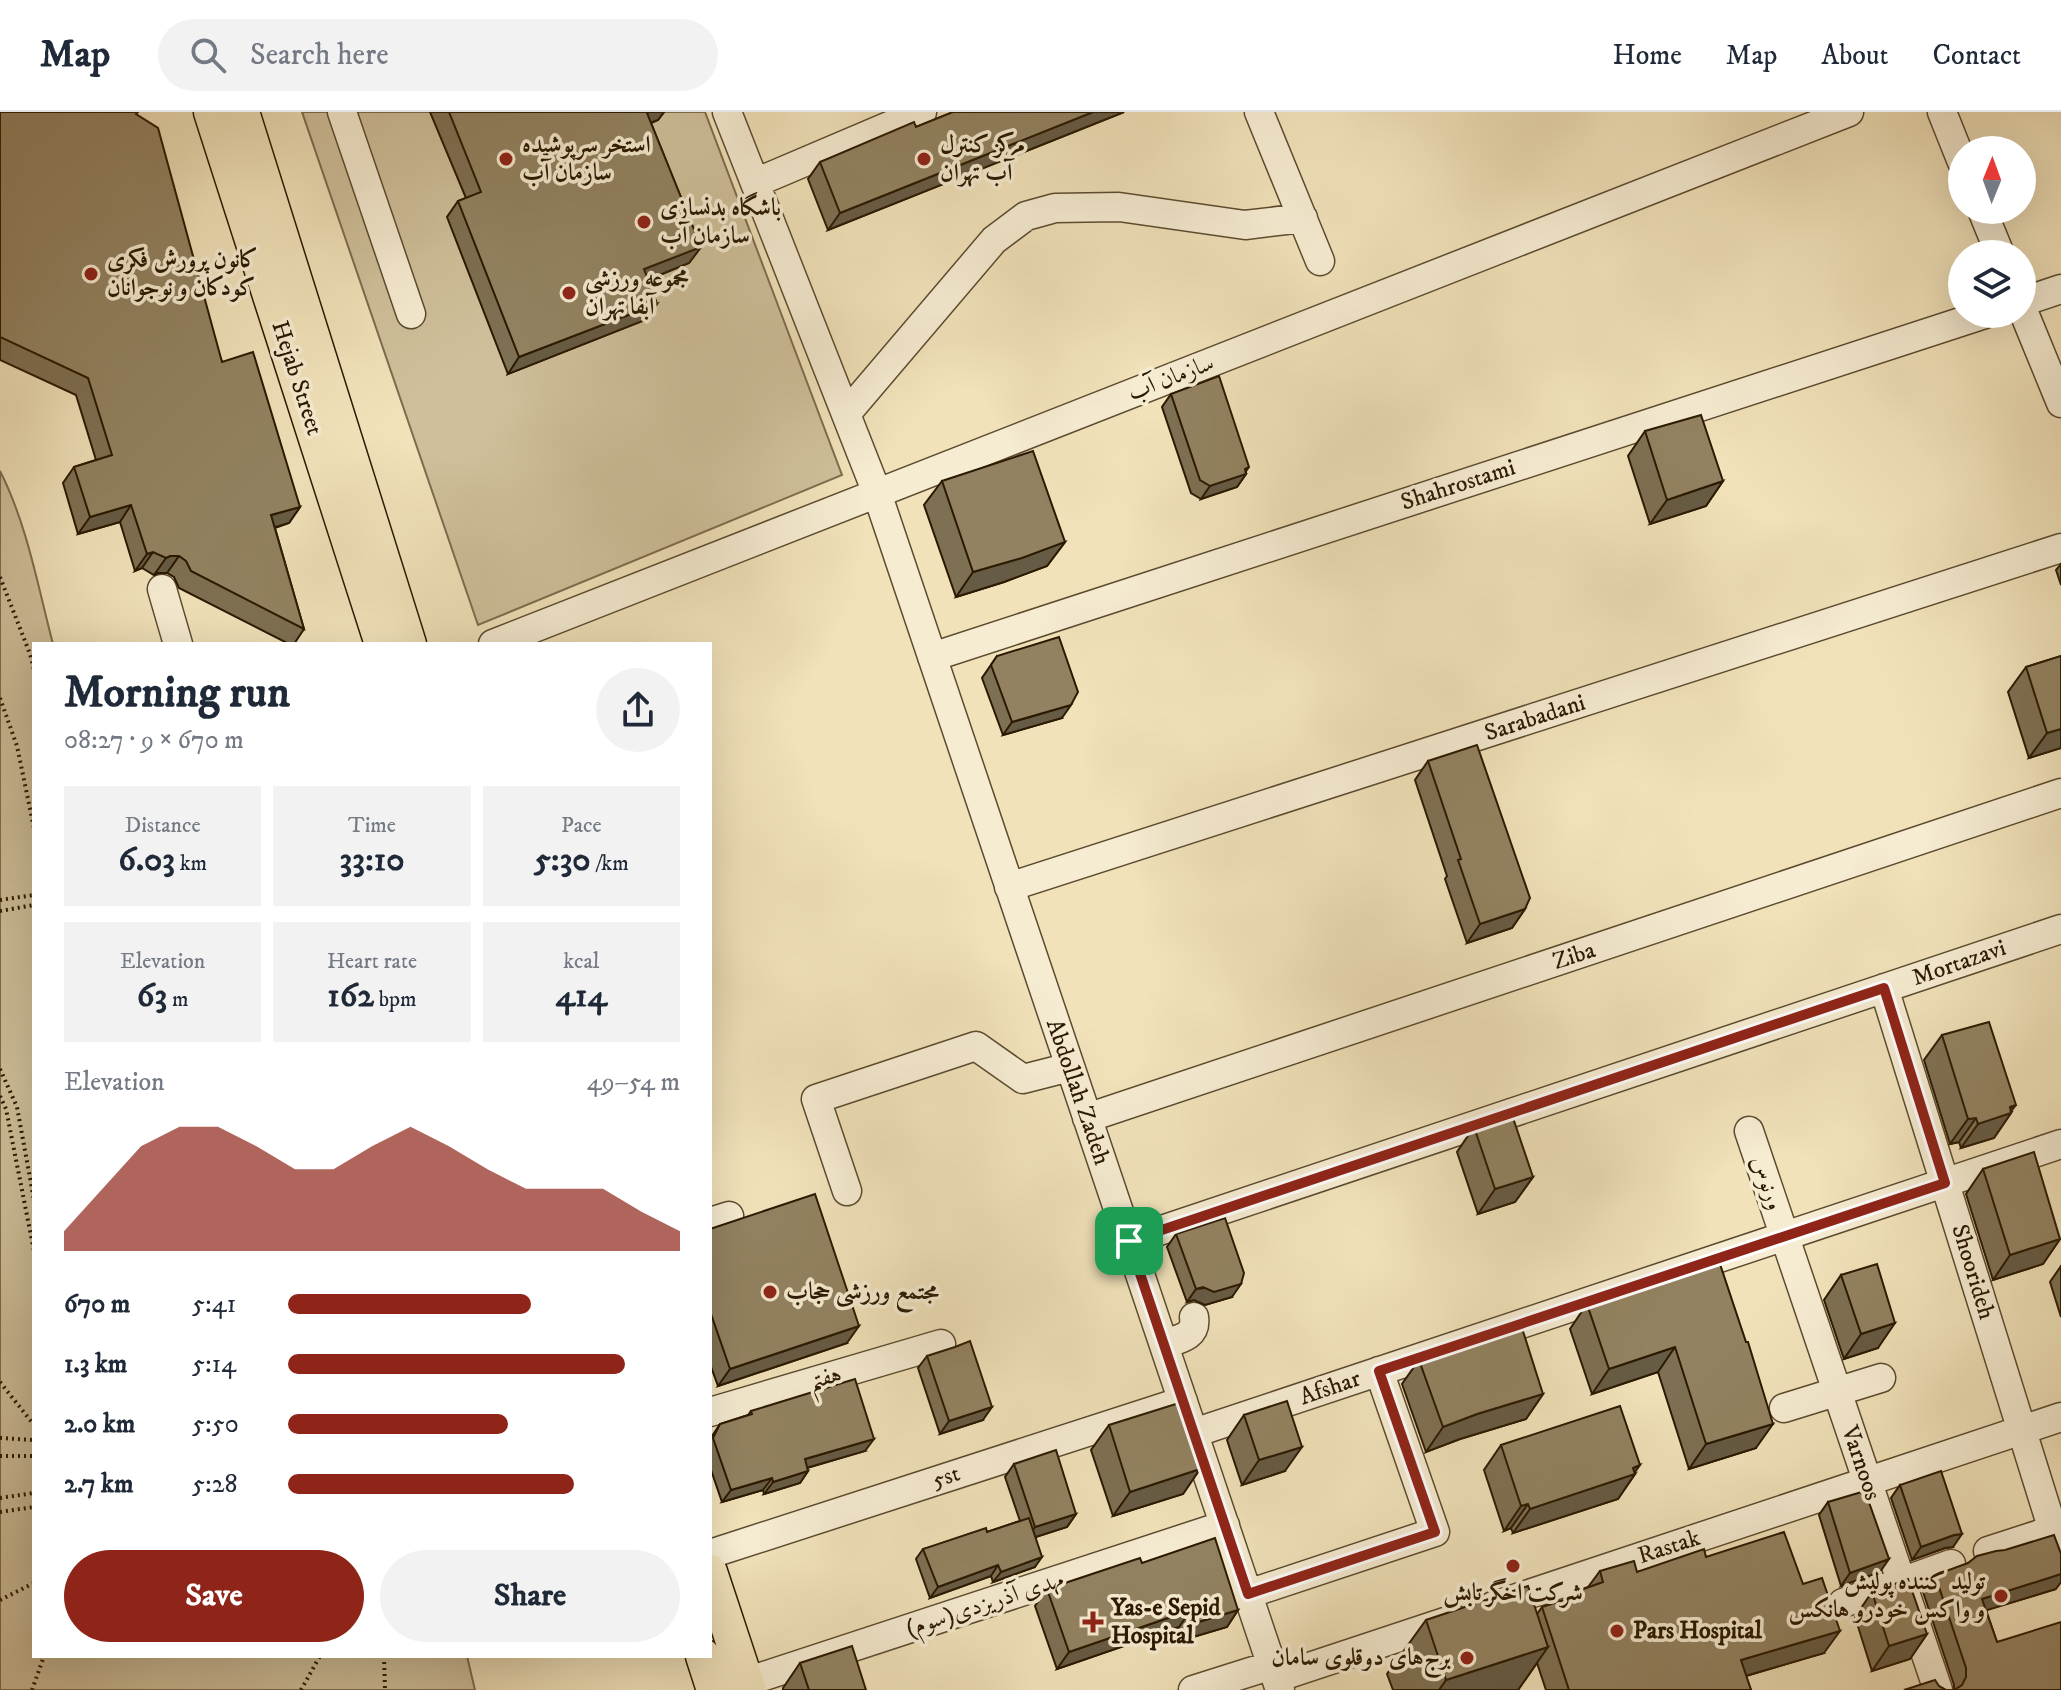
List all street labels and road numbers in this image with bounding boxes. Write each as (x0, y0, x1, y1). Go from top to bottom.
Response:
street label: Hejab Street (264, 317, 330, 439)
street label: سازمان آب (1124, 348, 1218, 408)
street label: Shahrostami (1397, 452, 1519, 518)
street label: Sarabadani (1481, 688, 1589, 748)
street label: Mortazavi (1908, 933, 2010, 993)
street label: Ziba (1549, 935, 1600, 977)
street label: Abdollah Zadeh (1039, 1015, 1117, 1169)
street label: ورنوس (1744, 1152, 1790, 1214)
street label: Shoorideh (1944, 1221, 2002, 1324)
street label: هفتم (805, 1359, 847, 1405)
street label: Afshar (1295, 1364, 1365, 1412)
street label: Varnoos (1834, 1421, 1888, 1504)
street label: 5st (928, 1458, 964, 1496)
street label: Rastak (1634, 1523, 1704, 1571)
street label: مهدی آذریزدی(سوم) (902, 1564, 1069, 1648)

